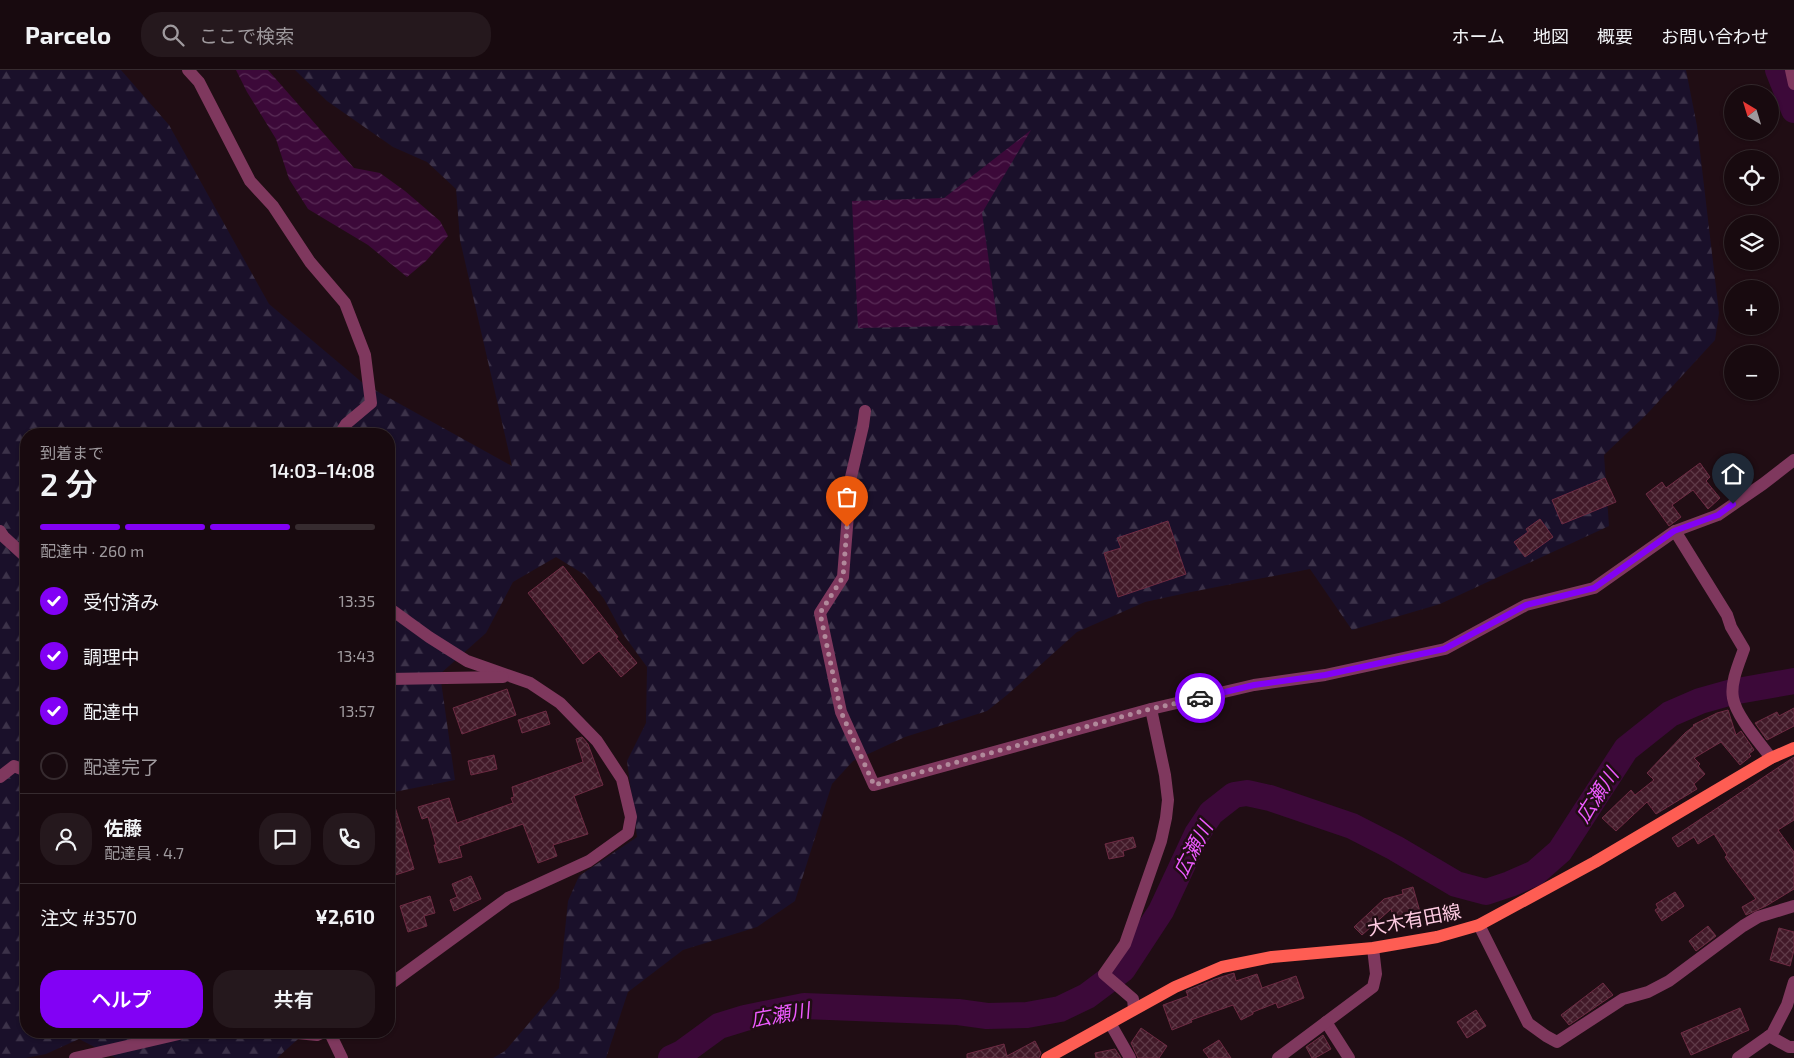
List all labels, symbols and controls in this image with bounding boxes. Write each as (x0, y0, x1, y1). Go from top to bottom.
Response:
search box (141, 12, 491, 57)
text: Parcelo (25, 20, 111, 49)
icon: search (159, 21, 187, 49)
text: ここで検索 (199, 24, 294, 47)
text: ホーム (1452, 25, 1505, 47)
text: 地図 (1533, 25, 1569, 47)
text: 概要 (1597, 25, 1633, 47)
text: お問い合わせ (1661, 25, 1769, 47)
north arrow (1724, 85, 1779, 140)
map controls (1724, 85, 1779, 400)
button: locate (1724, 150, 1779, 205)
button: layers (1724, 215, 1779, 270)
button: + (1724, 280, 1779, 335)
button: − (1724, 345, 1779, 400)
text: 到着まで (40, 443, 104, 462)
pin (1712, 453, 1754, 504)
text: 14:03–14:08 (270, 459, 375, 482)
icon: home (1719, 460, 1747, 488)
text: 2 分 (40, 464, 97, 502)
pin (826, 476, 868, 527)
icon: bag (833, 483, 861, 511)
text: 配達中 · 260 m (40, 541, 144, 560)
icon: check (40, 587, 68, 615)
text: 受付済み (83, 590, 159, 613)
text: 13:35 (338, 591, 375, 610)
icon: check (40, 642, 68, 670)
text: 調理中 (83, 645, 140, 668)
text: 13:43 (337, 646, 375, 665)
courier (1175, 673, 1225, 723)
icon: car (1186, 684, 1214, 712)
icon: check (40, 697, 68, 725)
text: 配達中 (83, 700, 140, 723)
text: 13:57 (339, 701, 375, 720)
text: 配達完了 (83, 755, 159, 778)
water label: 広瀬川 (1570, 762, 1623, 827)
button: person (40, 813, 92, 865)
button: chat (259, 813, 311, 865)
button: phone (323, 813, 375, 865)
water label: 広瀬川 (1167, 815, 1218, 881)
text: 佐藤 (104, 816, 142, 839)
text: 配達員 · 4.7 (104, 843, 184, 862)
street label: 大木有田線 (1365, 899, 1463, 939)
text: ¥2,610 (315, 905, 375, 928)
text: 注文 #3570 (40, 906, 137, 929)
button: ヘルプ (40, 970, 203, 1028)
button: 共有 (213, 970, 375, 1028)
water label: 広瀬川 (748, 997, 814, 1031)

